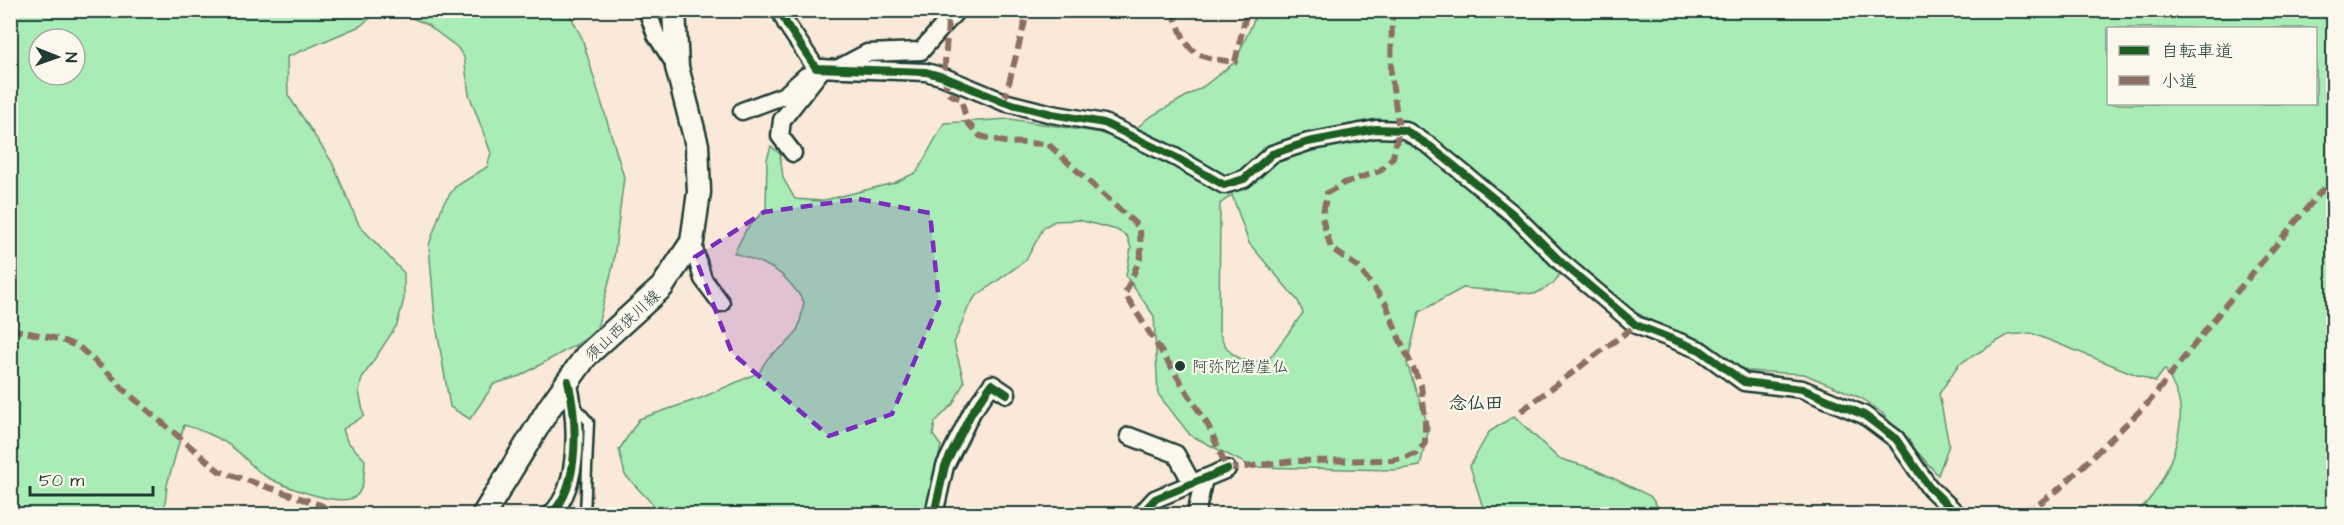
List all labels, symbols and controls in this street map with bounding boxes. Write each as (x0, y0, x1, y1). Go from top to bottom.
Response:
north arrow (27, 27, 87, 87)
legend (2107, 27, 2317, 105)
text: 自転車道 (2161, 39, 2233, 64)
text: N (60, 52, 82, 62)
text: 小道 (2161, 69, 2197, 94)
street label: 須山西狭川線 (580, 285, 665, 367)
place label: 阿弥陀磨崖仏 (1192, 356, 1288, 378)
marker: 阿弥陀磨崖仏 (1173, 359, 1187, 373)
district label: 念仏田 (1449, 391, 1503, 416)
scale bar (30, 459, 153, 497)
text: 50 m (39, 468, 84, 493)

